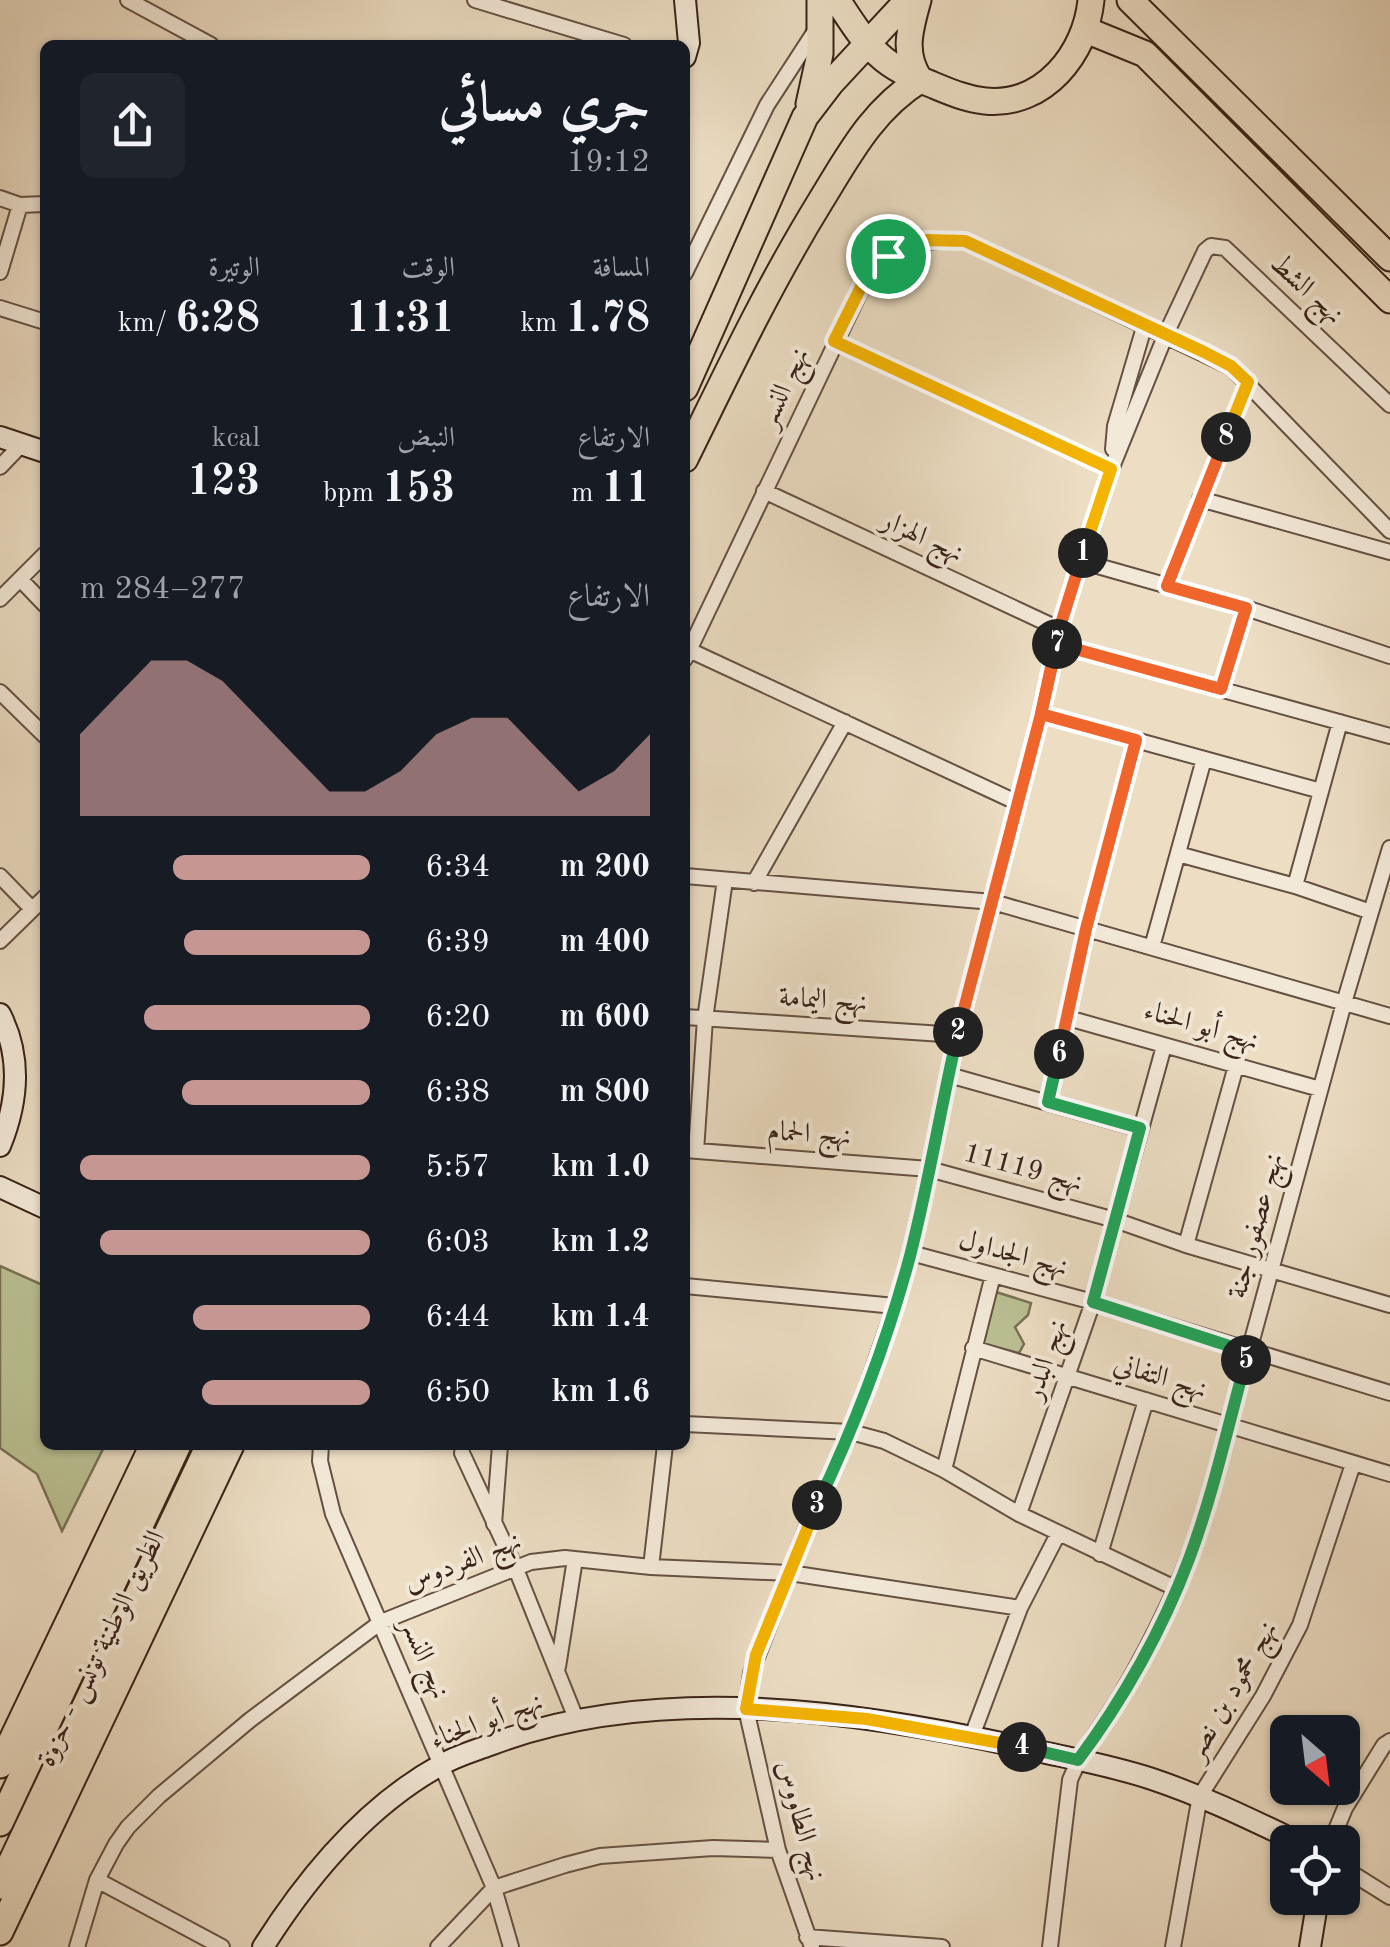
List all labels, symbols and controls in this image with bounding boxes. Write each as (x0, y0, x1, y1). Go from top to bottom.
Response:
button: share (80, 73, 185, 178)
text: جري مسائي (439, 78, 650, 133)
text: 19:12 (567, 147, 650, 179)
pin (846, 214, 931, 299)
icon: arrive (861, 229, 916, 284)
street label: نهج الشط (1259, 249, 1349, 336)
text: الوتيرة (208, 255, 260, 283)
text: الوقت (401, 255, 455, 283)
text: المسافة (593, 255, 650, 283)
text: 6:28 (175, 299, 260, 341)
text: 11:31 (346, 299, 455, 341)
text: 1.78 (565, 299, 650, 341)
text: /km (118, 310, 175, 338)
text: km (521, 310, 565, 338)
street label: نهج النسر (753, 344, 823, 438)
pin: 8 (1201, 412, 1251, 462)
text: 8 (1218, 423, 1234, 451)
text: kcal (212, 425, 260, 453)
text: النبض (397, 425, 455, 453)
text: الارتفاع (577, 425, 650, 453)
text: 123 (187, 462, 260, 504)
text: 153 (382, 469, 455, 511)
text: 11 (601, 469, 650, 511)
text: bpm (323, 480, 382, 508)
text: m (571, 480, 601, 508)
street label: نهج الهزار (871, 506, 967, 576)
pin: 1 (1058, 528, 1108, 578)
text: 1 (1075, 539, 1091, 567)
text: 277–284 m (80, 574, 246, 606)
text: الارتفاع (567, 582, 650, 614)
pin: 7 (1032, 619, 1082, 669)
text: 7 (1049, 630, 1065, 658)
text: 6:34 (425, 852, 490, 884)
text: 200 m (560, 852, 650, 884)
text: 6:39 (425, 927, 490, 959)
text: 400 m (560, 927, 650, 959)
street label: نهج اليمامة (777, 984, 868, 1026)
street label: نهج أبو الحناء (1138, 990, 1264, 1064)
text: 6:20 (425, 1002, 490, 1034)
text: 600 m (560, 1002, 650, 1034)
pin: 2 (933, 1007, 983, 1057)
text: 2 (950, 1018, 966, 1046)
pin: 6 (1034, 1029, 1084, 1079)
text: 6 (1051, 1040, 1067, 1068)
text: 6:38 (425, 1077, 490, 1109)
text: 800 m (560, 1077, 650, 1109)
street label: نهج الحمام (766, 1118, 852, 1160)
street label: نهج 11119 (958, 1140, 1085, 1206)
street label: نهج عصفور جنة (1224, 1150, 1298, 1304)
text: 5:57 (425, 1152, 490, 1184)
text: 1.0 km (551, 1152, 650, 1184)
text: 6:03 (425, 1227, 490, 1259)
text: 1.2 km (551, 1227, 650, 1259)
street label: نهج الجداول (953, 1227, 1071, 1291)
text: 6:44 (425, 1302, 490, 1334)
text: 1.4 km (551, 1302, 650, 1334)
street label: نهج البدر (1019, 1316, 1081, 1409)
pin: 5 (1221, 1335, 1271, 1385)
text: 5 (1238, 1346, 1254, 1374)
street label: نهج التفاني (1108, 1351, 1210, 1413)
text: 6:50 (425, 1377, 490, 1409)
text: 1.6 km (551, 1377, 650, 1409)
pin: 3 (792, 1480, 842, 1530)
text: 3 (809, 1491, 825, 1519)
street label: الطريق الوطنية تونس - حزوة (33, 1527, 173, 1772)
street label: نهج الفردوس (400, 1528, 528, 1606)
street label: نهج النسر (386, 1612, 453, 1707)
street label: نهج محمود بن نصر (1181, 1617, 1291, 1772)
street label: نهج أبو الحناء (424, 1681, 550, 1763)
north arrow (1270, 1715, 1360, 1805)
map controls (1270, 1715, 1360, 1915)
pin: 4 (997, 1722, 1047, 1772)
text: 4 (1014, 1733, 1030, 1761)
street label: نهج الطاووس (763, 1758, 830, 1886)
button: locate (1270, 1825, 1360, 1915)

